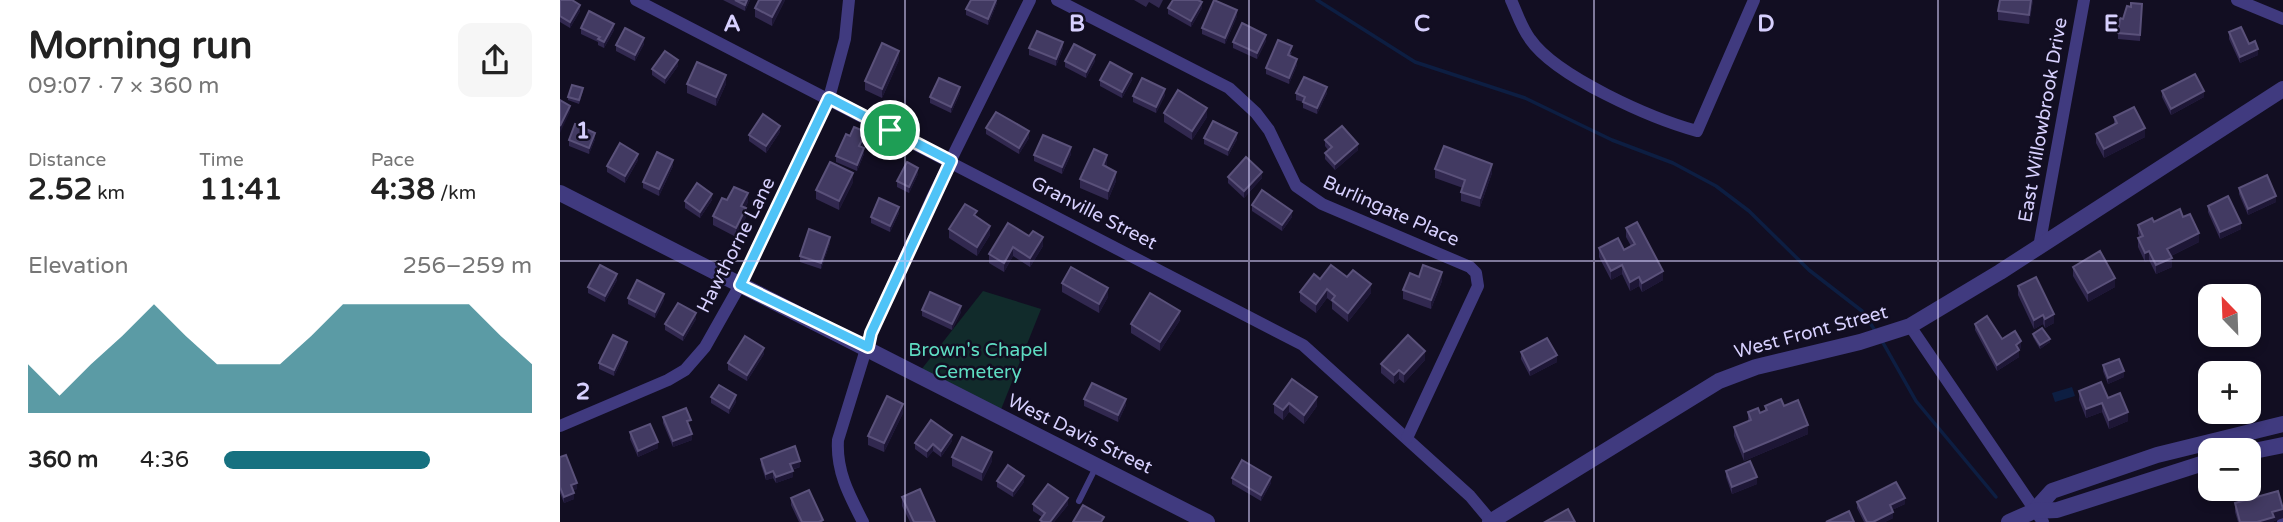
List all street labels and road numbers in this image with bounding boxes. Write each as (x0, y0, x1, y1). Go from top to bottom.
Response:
street label: East Willowbrook Drive (2014, 16, 2072, 224)
street label: Burlingate Place (1319, 171, 1463, 251)
street label: Granville Street (1028, 172, 1160, 254)
street label: Hawthorne Lane (692, 174, 780, 316)
street label: West Front Street (1732, 301, 1890, 363)
street label: West Davis Street (1004, 389, 1156, 479)

